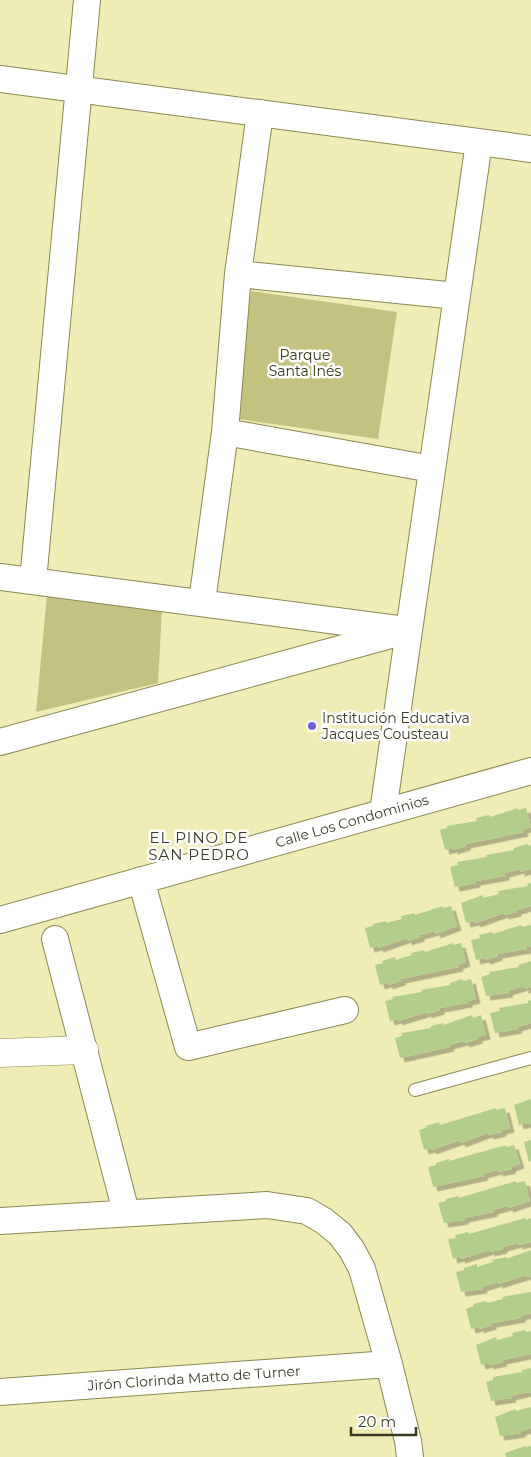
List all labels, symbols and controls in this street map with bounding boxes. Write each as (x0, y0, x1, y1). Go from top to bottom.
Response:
park label: Parque Santa Inés (269, 346, 341, 380)
place label: Institución Educativa Jacques Cousteau (321, 709, 470, 743)
marker: Institución Educativa Jacques Cousteau (306, 720, 318, 732)
street label: Calle Los Condominios (273, 790, 431, 852)
district label: EL PINO DE SAN PEDRO (148, 828, 250, 864)
street label: Jirón Clorinda Matto de Turner (86, 1362, 302, 1394)
scale bar (351, 1404, 416, 1436)
text: 20 m (358, 1412, 396, 1431)

